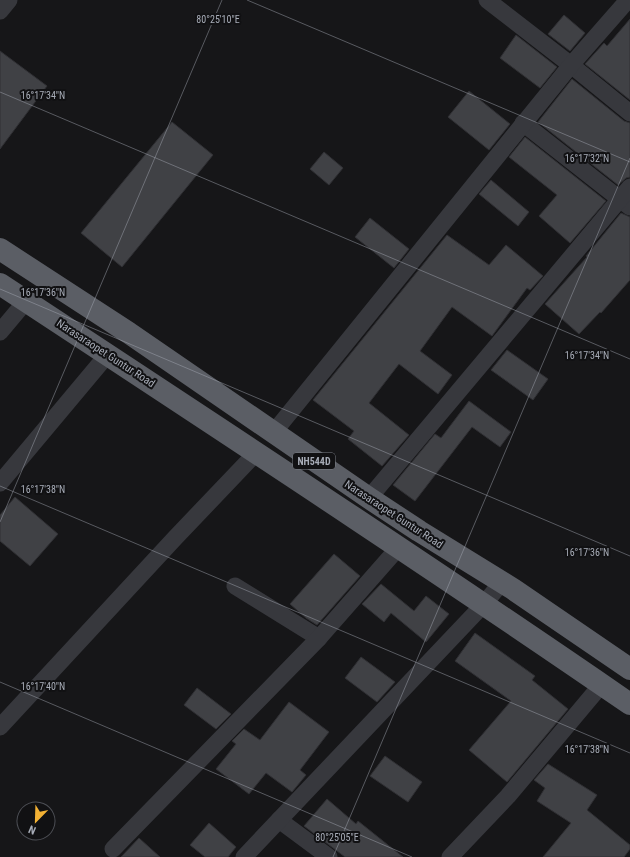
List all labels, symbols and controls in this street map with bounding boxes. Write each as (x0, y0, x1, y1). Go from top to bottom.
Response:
text: 80°25'10"E (196, 14, 240, 25)
text: 16°17'34"N (21, 90, 65, 101)
text: 16°17'32"N (565, 153, 609, 164)
text: 16°17'36"N (21, 287, 65, 298)
street label: Narasaraopet Guntur Road (54, 317, 157, 390)
text: 16°17'34"N (565, 350, 609, 361)
road number: NH544D (293, 453, 335, 469)
street label: Narasaraopet Guntur Road (342, 478, 445, 551)
text: 16°17'38"N (21, 484, 65, 495)
text: 16°17'36"N (565, 547, 609, 558)
text: 16°17'40"N (21, 681, 65, 692)
text: 16°17'38"N (565, 744, 609, 755)
north arrow (16, 801, 56, 841)
text: N (26, 822, 38, 837)
text: 80°25'05"E (315, 832, 359, 843)

